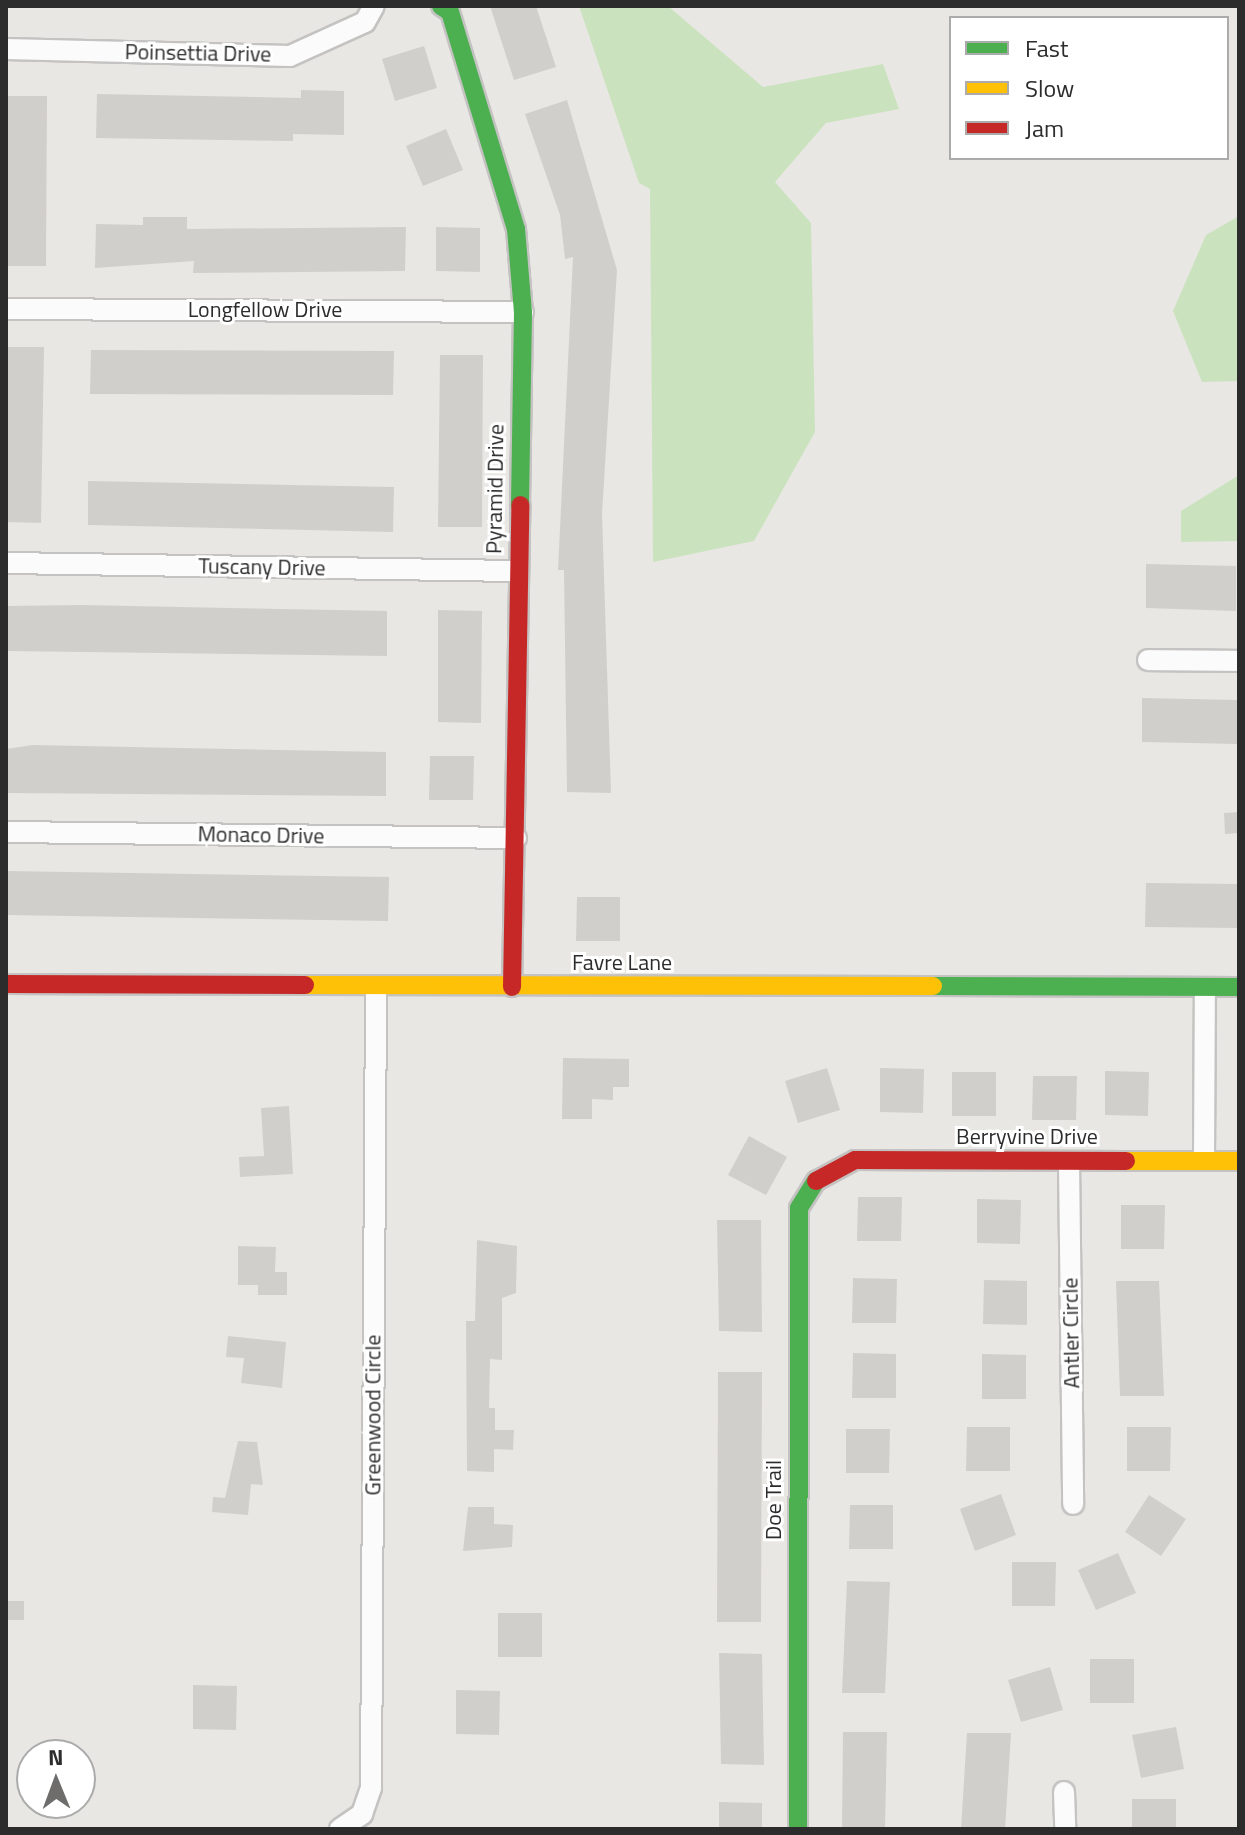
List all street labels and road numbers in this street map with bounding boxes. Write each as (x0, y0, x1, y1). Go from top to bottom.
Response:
street label: Poinsettia Drive (124, 39, 272, 67)
street label: Longfellow Drive (188, 297, 342, 323)
street label: Pyramid Drive (481, 424, 509, 554)
street label: Tuscany Drive (198, 553, 326, 581)
street label: Monaco Drive (197, 821, 325, 849)
street label: Favre Lane (572, 950, 672, 976)
street label: Berryvine Drive (956, 1124, 1098, 1150)
street label: Antler Circle (1057, 1277, 1085, 1389)
street label: Greenwood Circle (360, 1334, 386, 1496)
street label: Doe Trail (761, 1460, 787, 1540)

